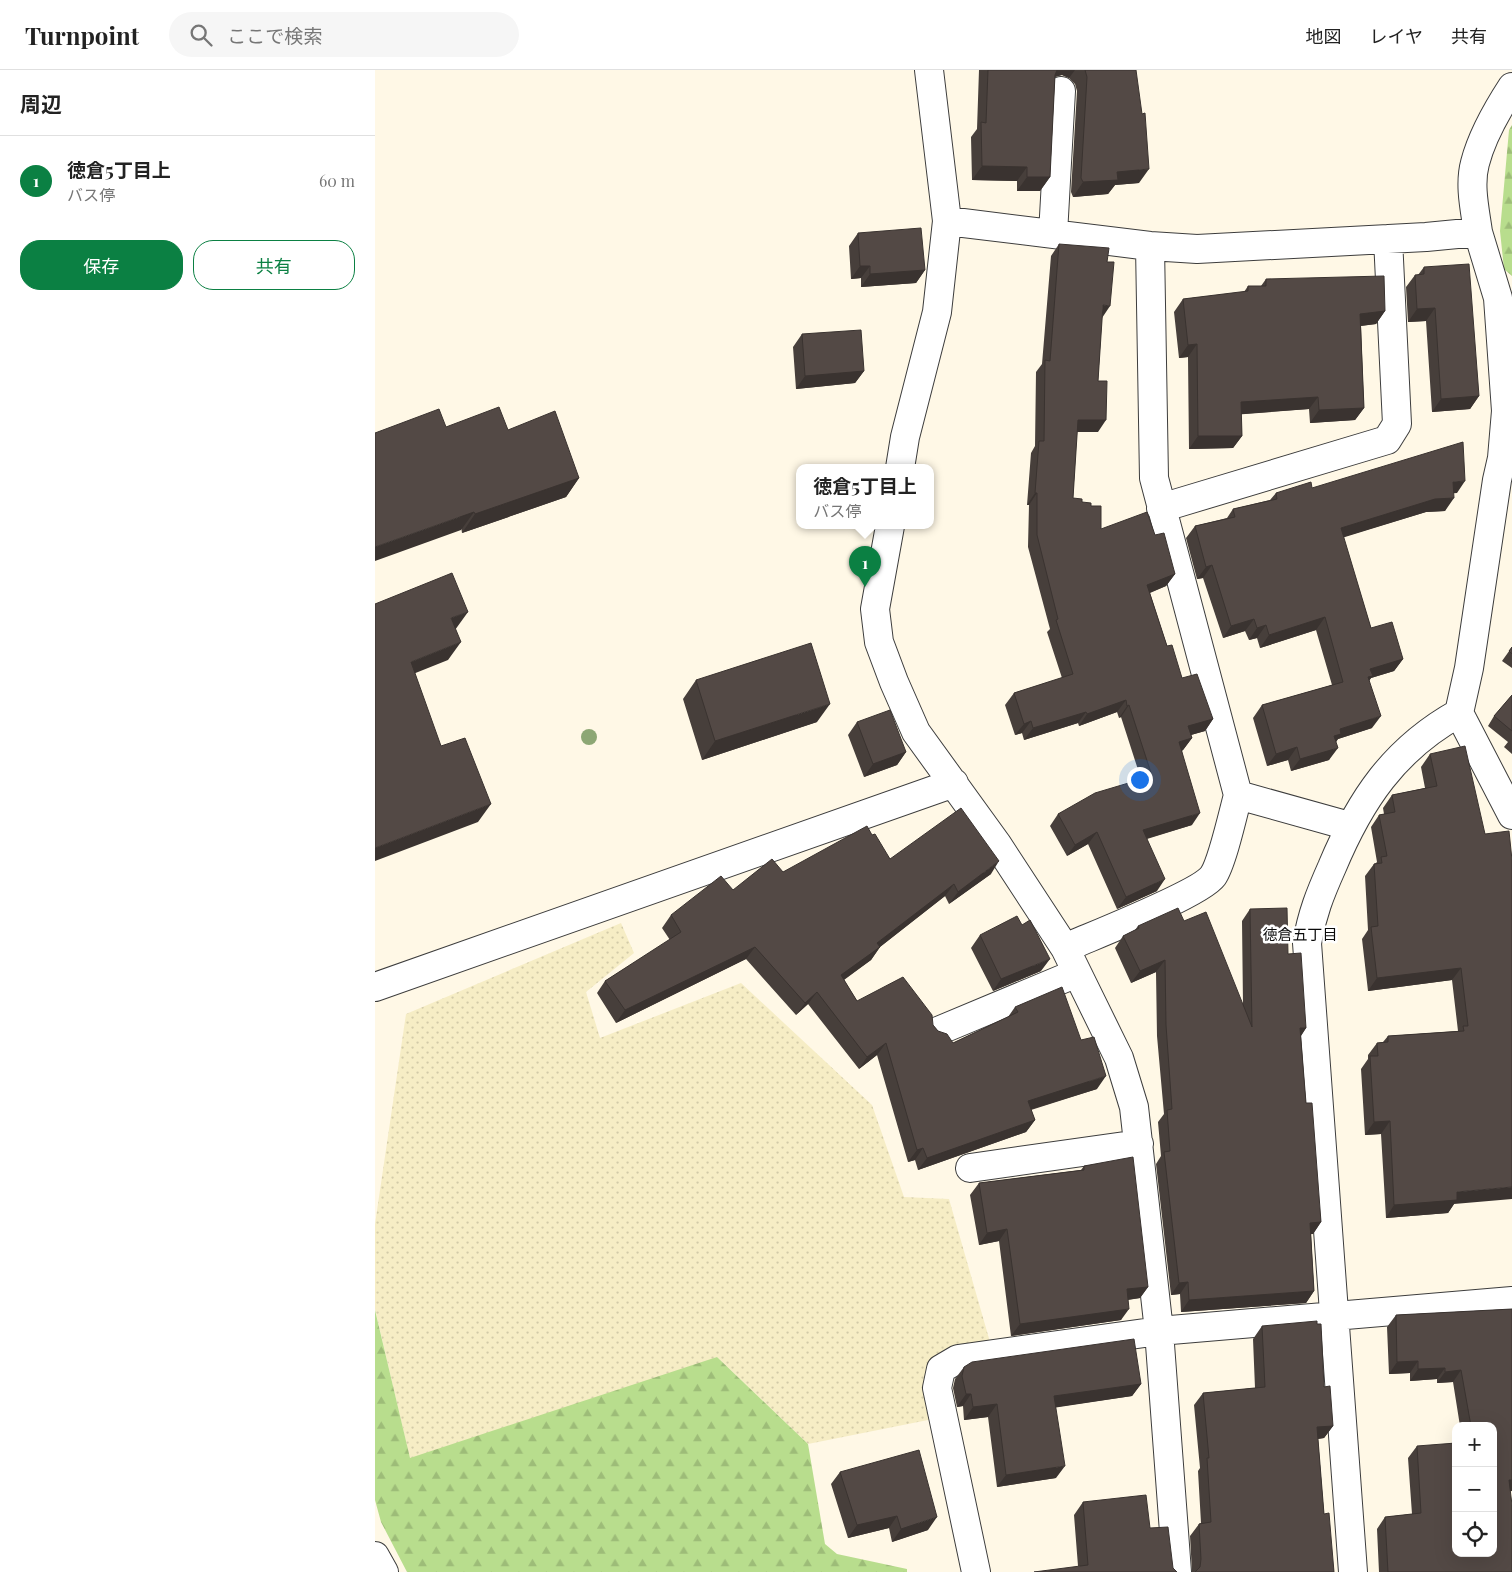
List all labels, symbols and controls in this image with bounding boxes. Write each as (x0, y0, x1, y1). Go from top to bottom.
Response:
search box (169, 12, 519, 57)
text: Turnpoint (25, 19, 139, 51)
icon: search (187, 21, 215, 49)
text: ここで検索 (227, 22, 322, 48)
text: 地図 (1306, 24, 1342, 48)
text: レイヤ (1370, 24, 1423, 48)
text: 共有 (1451, 24, 1487, 48)
text: 周辺 (20, 89, 62, 117)
text: 徳倉5丁目上 (67, 156, 171, 182)
text: 1 (33, 170, 39, 191)
text: 60 m (319, 170, 355, 191)
text: バス停 (67, 184, 115, 205)
button: 保存 (20, 240, 183, 290)
button: 共有 (193, 240, 355, 290)
popup (796, 464, 934, 529)
text: 徳倉5丁目上 (813, 472, 917, 498)
text: バス停 (813, 500, 861, 521)
pin: 1 (849, 546, 881, 587)
your location (1127, 767, 1153, 793)
district label: 徳倉五丁目 (1262, 924, 1338, 944)
map controls (1452, 1422, 1497, 1557)
button: + (1452, 1422, 1497, 1467)
button: − (1452, 1467, 1497, 1512)
button: locate (1452, 1512, 1497, 1557)

